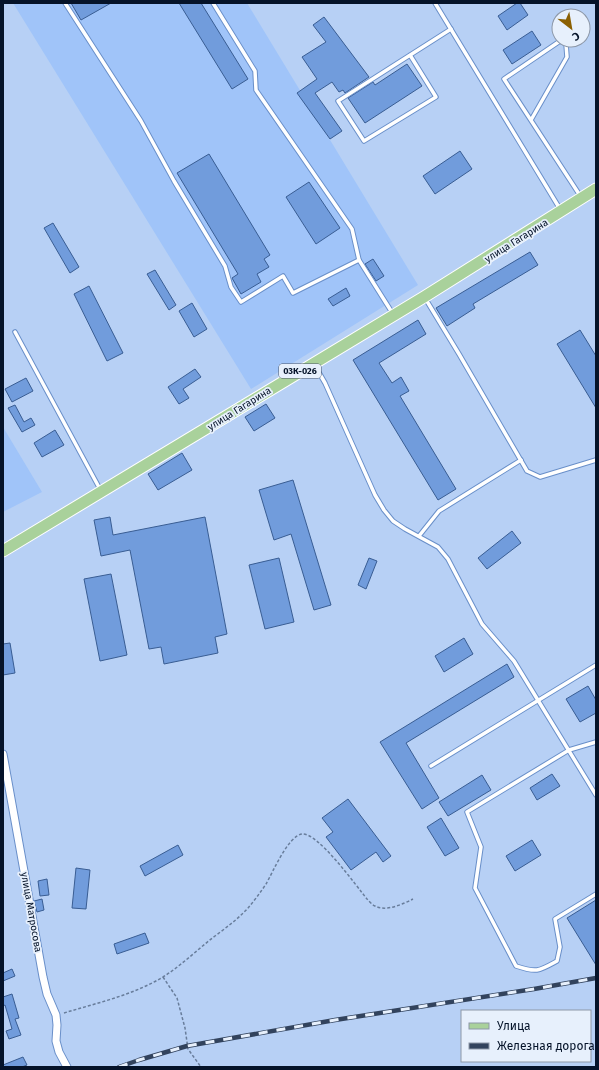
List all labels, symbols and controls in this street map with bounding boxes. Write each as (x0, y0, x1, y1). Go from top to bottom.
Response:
north arrow (551, 8, 591, 48)
text: С (569, 29, 582, 44)
street label: улица Гагарина (483, 217, 551, 265)
road number: 03К-026 (279, 364, 321, 378)
street label: улица Гагарина (206, 385, 274, 433)
street label: улица Матросова (18, 871, 44, 953)
legend (461, 1010, 591, 1062)
text: Улица (497, 1019, 531, 1033)
text: Железная дорога (497, 1039, 595, 1053)

